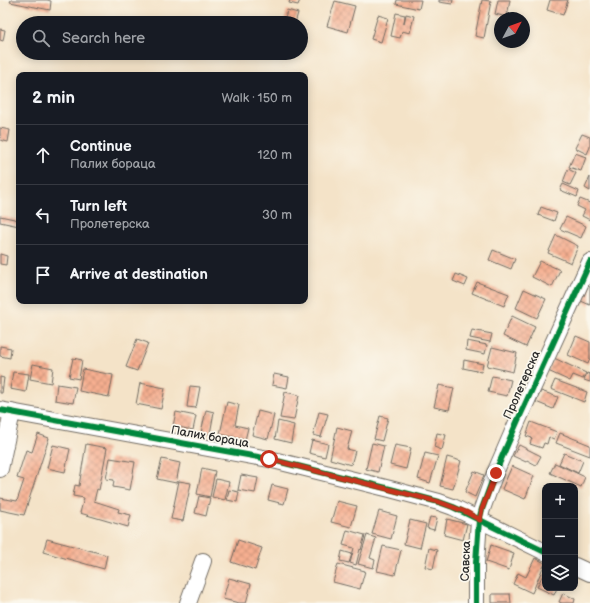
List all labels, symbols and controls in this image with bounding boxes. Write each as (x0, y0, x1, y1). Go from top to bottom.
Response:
north arrow (494, 12, 530, 48)
search box (16, 16, 308, 60)
icon: search (30, 27, 52, 49)
text: Search here (62, 29, 145, 48)
text: 2 min (32, 88, 75, 108)
text: Walk · 150 m (221, 90, 292, 106)
text: Continue (70, 137, 132, 156)
icon: ahead (32, 144, 54, 166)
text: 120 m (257, 147, 292, 163)
text: Палих бораца (70, 156, 156, 172)
text: Turn left (70, 197, 127, 216)
icon: left (32, 204, 54, 226)
text: 30 m (262, 207, 292, 223)
text: Пролетерска (70, 216, 150, 232)
icon: arrive (32, 264, 54, 286)
text: Arrive at destination (70, 265, 208, 284)
street label: Пролетерска (500, 348, 544, 422)
street label: Палих бораца (170, 423, 250, 451)
route start (260, 450, 278, 468)
route end (487, 464, 505, 482)
map controls (542, 483, 578, 591)
button: + (542, 483, 578, 519)
button: − (542, 519, 578, 555)
street label: Савска (458, 540, 474, 582)
button: layers (542, 555, 578, 591)

